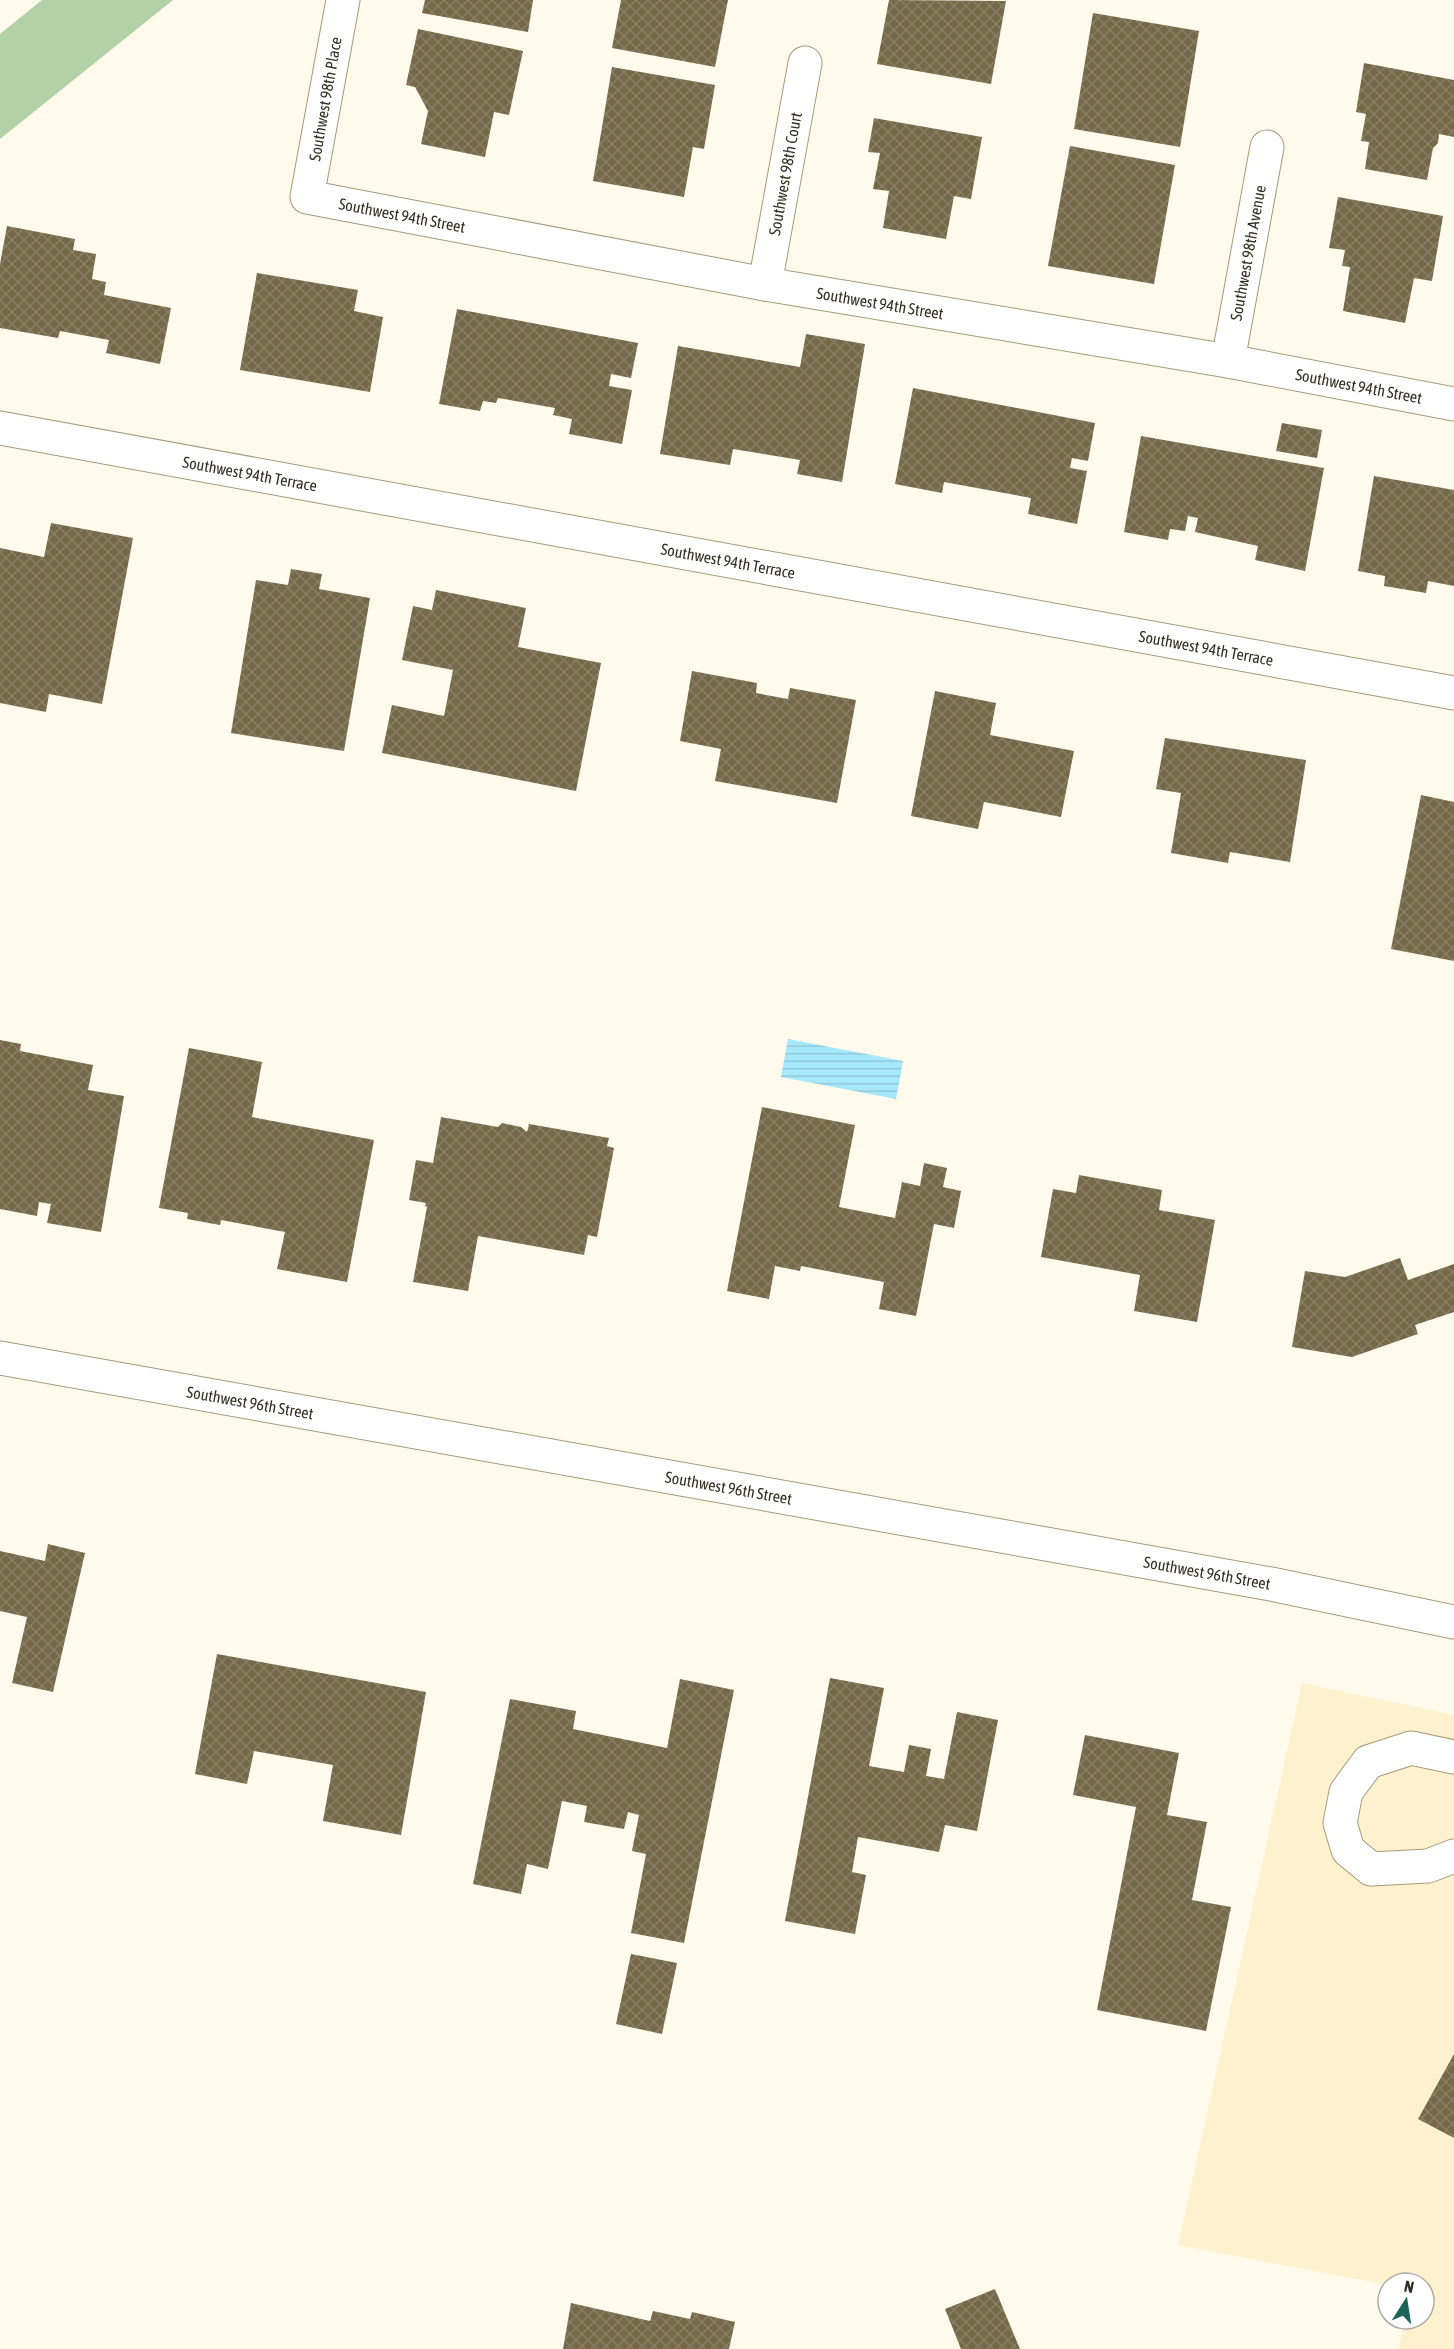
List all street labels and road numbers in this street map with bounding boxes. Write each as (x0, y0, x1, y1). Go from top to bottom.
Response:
street label: Southwest 98th Place (305, 36, 345, 162)
street label: Southwest 98th Court (765, 110, 805, 237)
street label: Southwest 98th Avenue (1227, 184, 1269, 322)
street label: Southwest 94th Street (337, 194, 467, 236)
street label: Southwest 94th Street (815, 284, 945, 323)
street label: Southwest 94th Street (1294, 365, 1424, 407)
street label: Southwest 94th Terrace (181, 452, 319, 495)
street label: Southwest 94th Terrace (659, 540, 797, 582)
street label: Southwest 94th Terrace (1137, 627, 1275, 669)
street label: Southwest 96th Street (185, 1382, 315, 1423)
street label: Southwest 96th Street (664, 1467, 794, 1508)
street label: Southwest 96th Street (1142, 1553, 1272, 1593)

